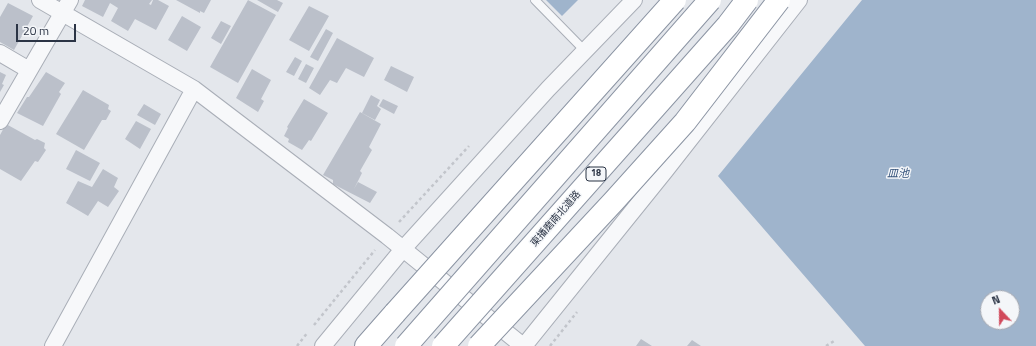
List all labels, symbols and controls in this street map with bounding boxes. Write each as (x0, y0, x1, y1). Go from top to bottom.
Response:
scale bar (18, 16, 78, 42)
text: 20 m (23, 21, 49, 40)
road number: 18 (586, 167, 606, 181)
water label: 皿池 (887, 167, 909, 181)
street label: 東播磨南北道路 (529, 189, 583, 249)
north arrow (980, 290, 1020, 330)
text: N (989, 291, 1002, 309)

